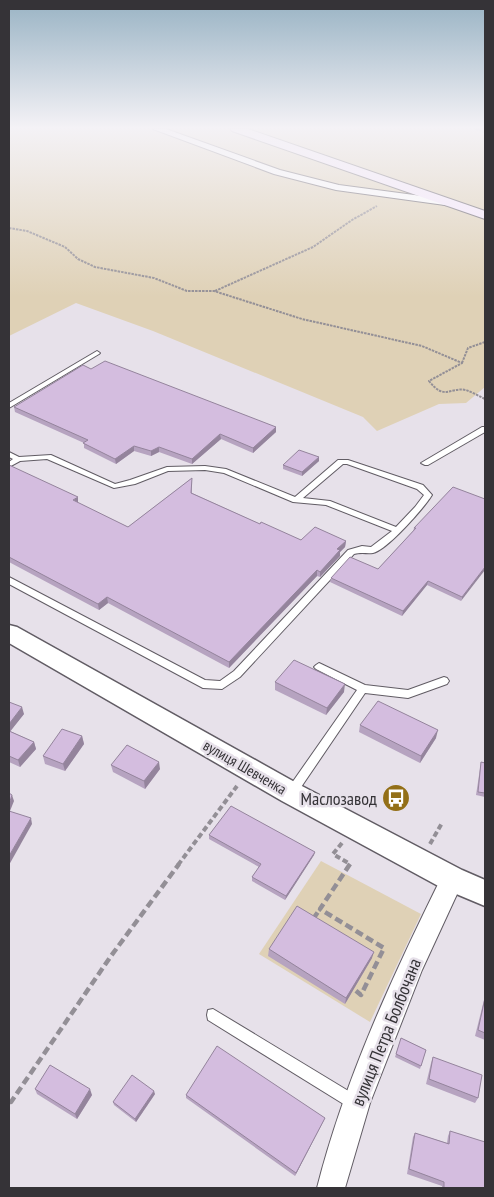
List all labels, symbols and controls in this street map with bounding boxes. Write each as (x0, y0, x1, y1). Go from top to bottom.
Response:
street label: вулиця Шевченка (200, 736, 290, 798)
bus stop icon: Маслозавод (381, 783, 411, 813)
place label: Маслозавод (300, 787, 377, 810)
street label: вулиця Петра Болбочана (346, 955, 426, 1109)

